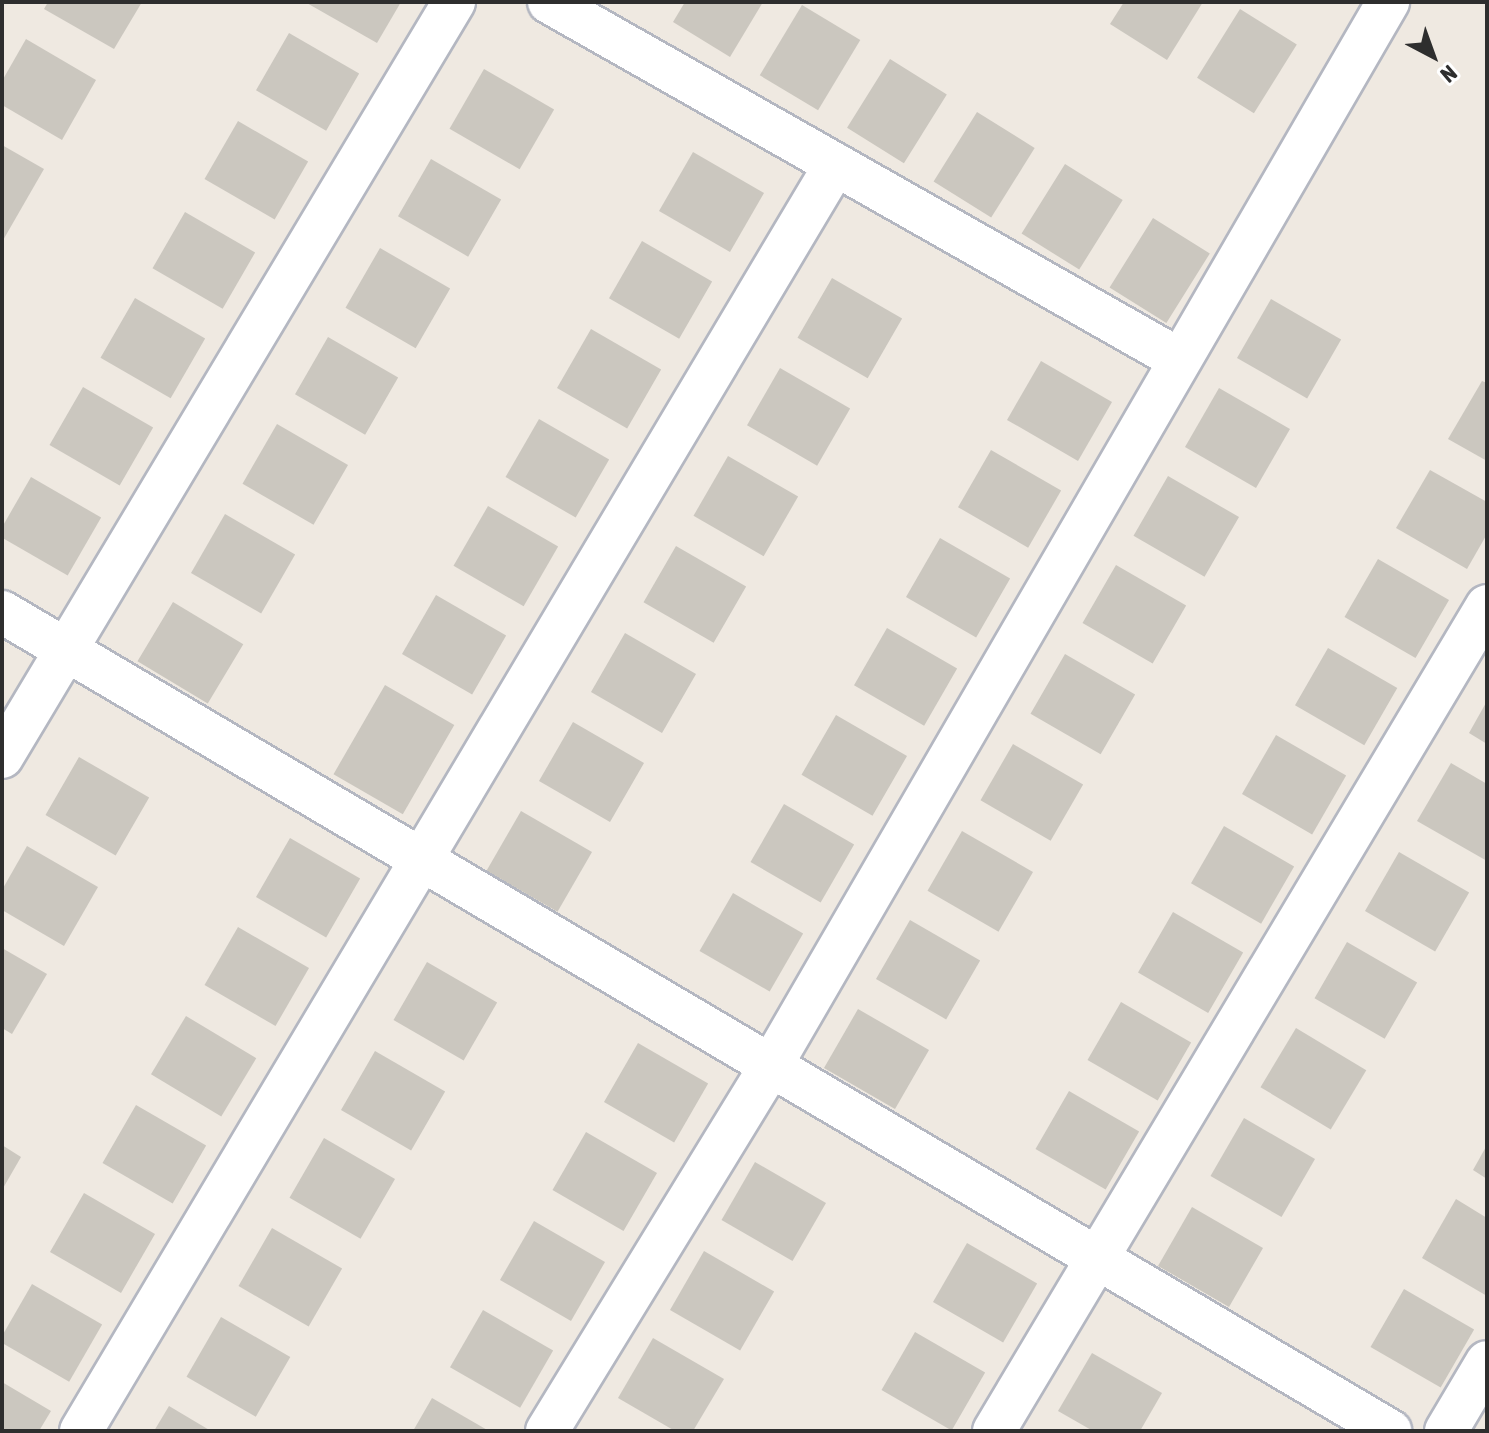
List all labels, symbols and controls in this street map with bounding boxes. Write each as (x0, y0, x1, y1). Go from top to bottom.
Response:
north arrow (1393, 16, 1473, 96)
text: N (1435, 60, 1462, 88)

